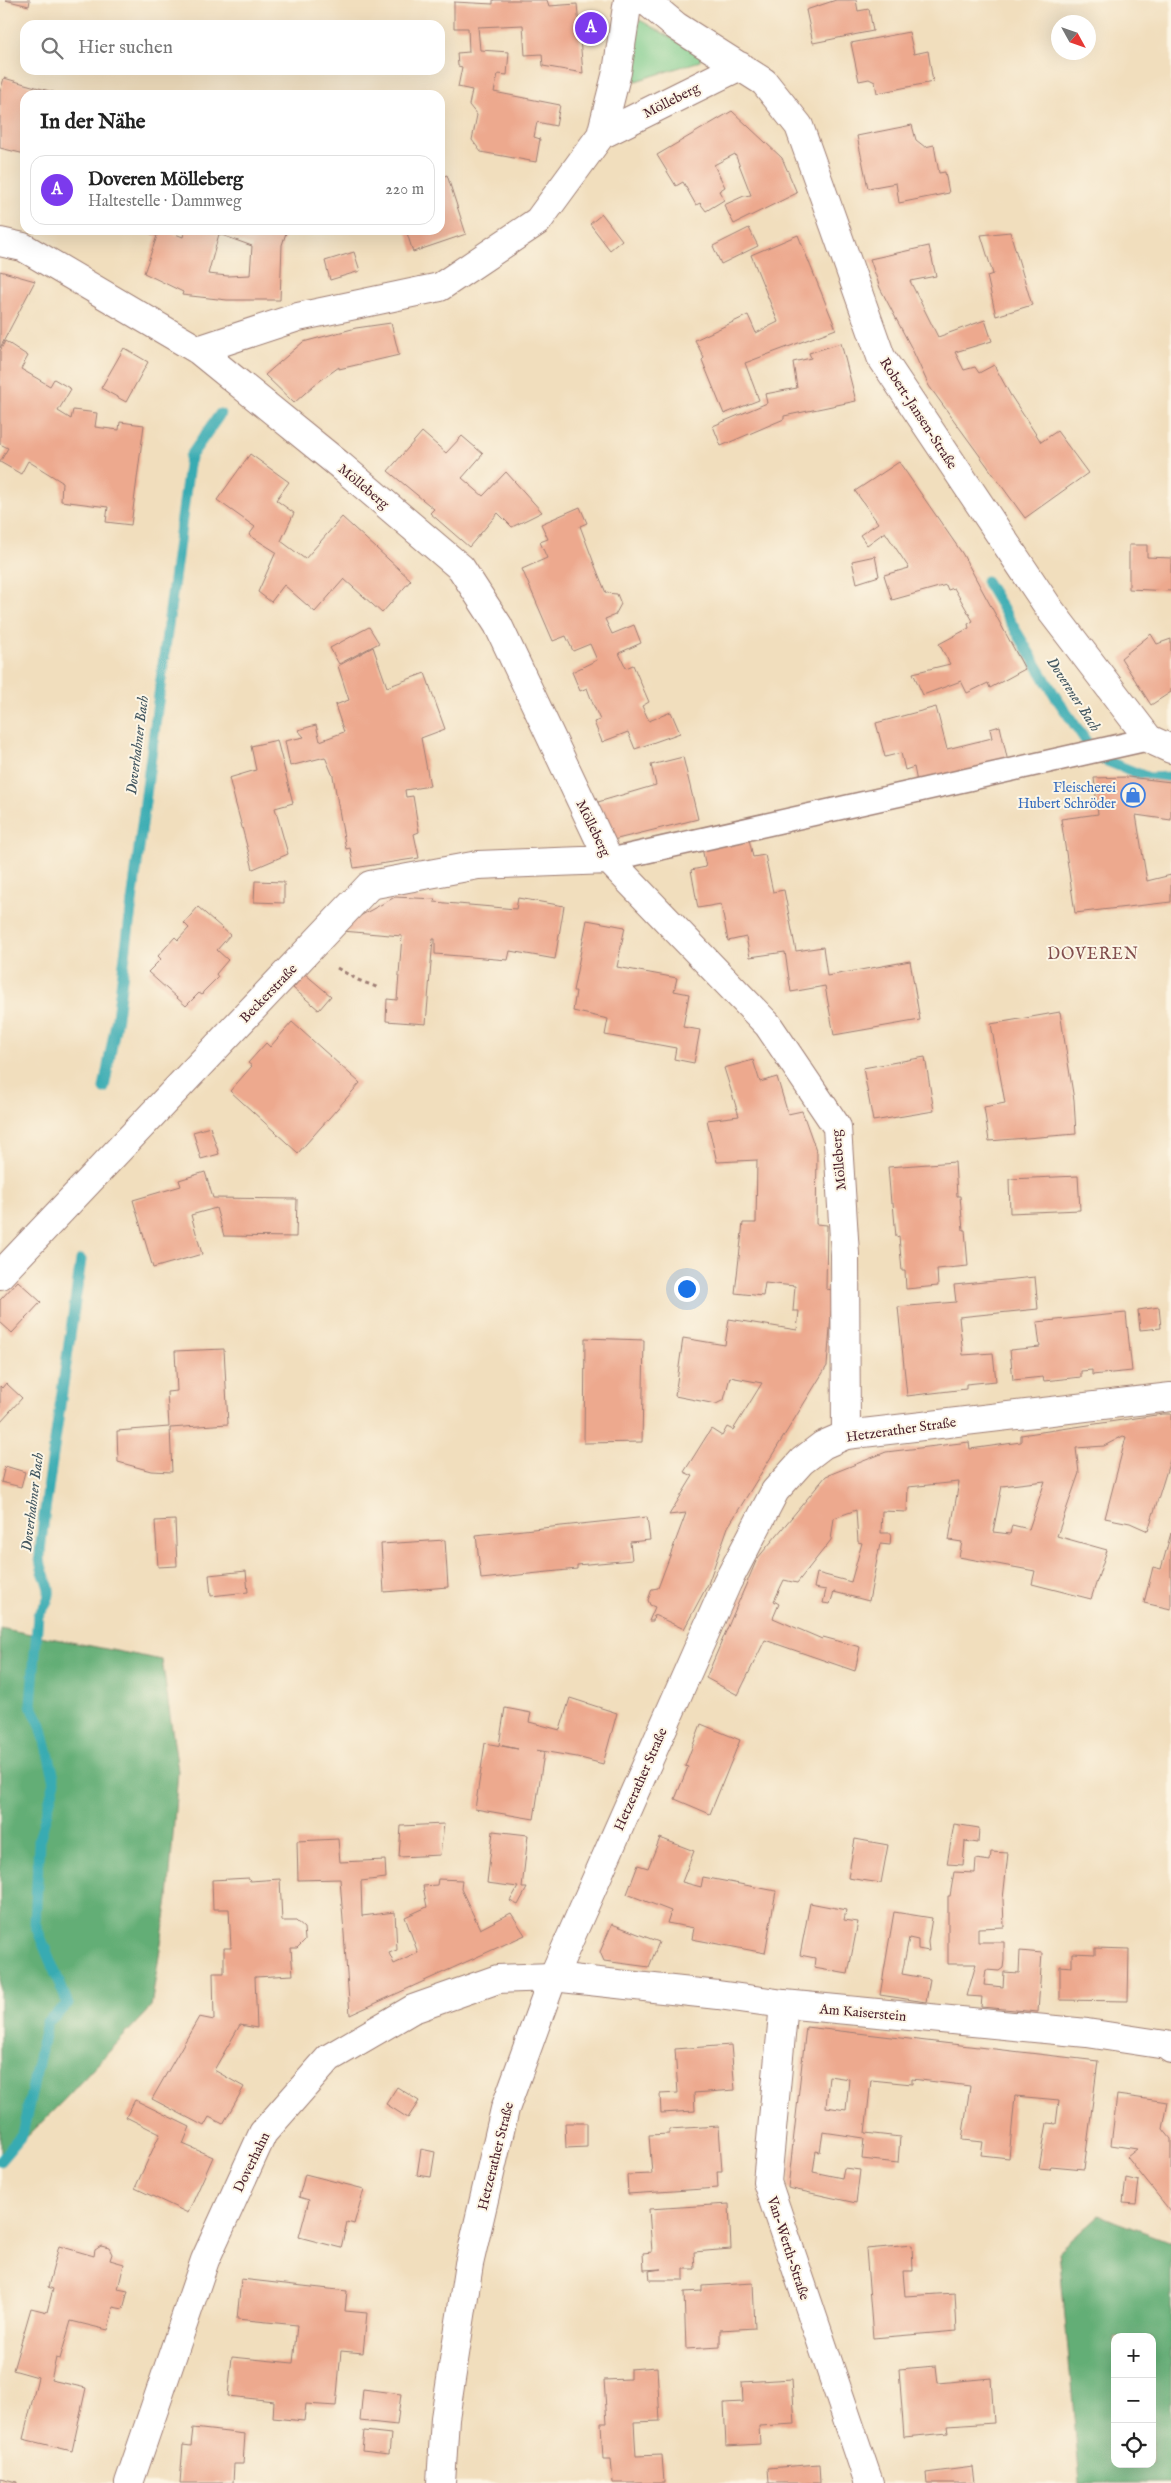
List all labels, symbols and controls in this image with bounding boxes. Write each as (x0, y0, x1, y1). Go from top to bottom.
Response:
pin: A (575, 9, 607, 47)
north arrow (1051, 15, 1096, 60)
search box (20, 20, 445, 75)
icon: search (38, 34, 66, 62)
text: Hier suchen (78, 36, 173, 60)
street label: Mölleberg (640, 79, 703, 123)
text: In der Nähe (40, 109, 146, 136)
text: Doveren Mölleberg (88, 168, 243, 192)
text: A (52, 180, 62, 200)
text: 220 m (385, 180, 424, 200)
text: Haltestelle · Dammweg (88, 192, 242, 212)
street label: Robert-Jansen-Straße (875, 354, 961, 473)
street label: Mölleberg (334, 460, 393, 514)
water label: Doverener Bach (1042, 653, 1105, 736)
water label: Doverhahner Bach (122, 694, 153, 796)
place label: Fleischerei Hubert Schröder (1018, 779, 1116, 813)
shop icon: Fleischerei Hubert Schröder (1120, 782, 1146, 808)
street label: Mölleberg (572, 797, 615, 860)
district label: DOVEREN (1047, 945, 1139, 965)
street label: Beckerstraße (236, 960, 302, 1027)
street label: Mölleberg (827, 1128, 851, 1191)
your location (674, 1276, 700, 1302)
street label: Hetzerather Straße (845, 1413, 958, 1447)
water label: Doverhahner Bach (17, 1451, 48, 1553)
street label: Hetzerather Straße (610, 1725, 672, 1834)
street label: Am Kaiserstein (818, 2000, 908, 2026)
street label: Hetzerather Straße (474, 2100, 518, 2212)
street label: Doverhahn (230, 2129, 274, 2195)
street label: Van-Werth-Straße (762, 2193, 813, 2303)
map controls (1111, 2333, 1156, 2468)
button: + (1111, 2333, 1156, 2378)
button: − (1111, 2378, 1156, 2423)
button: locate (1111, 2423, 1156, 2468)

